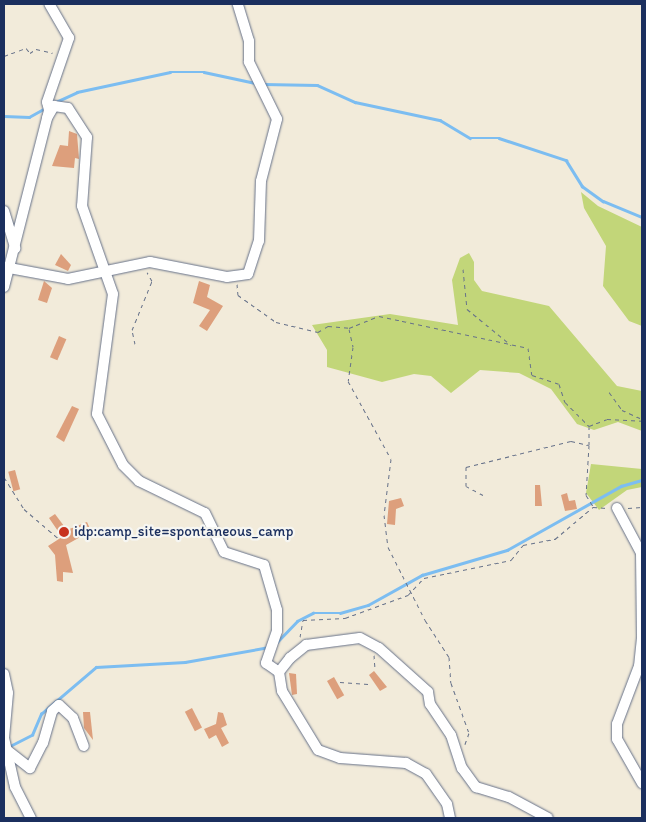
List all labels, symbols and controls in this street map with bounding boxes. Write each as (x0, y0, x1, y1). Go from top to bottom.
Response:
place label: idp:camp_site=spontaneous_camp (74, 523, 293, 541)
marker: idp:camp_site=spontaneous_camp (58, 526, 70, 538)

